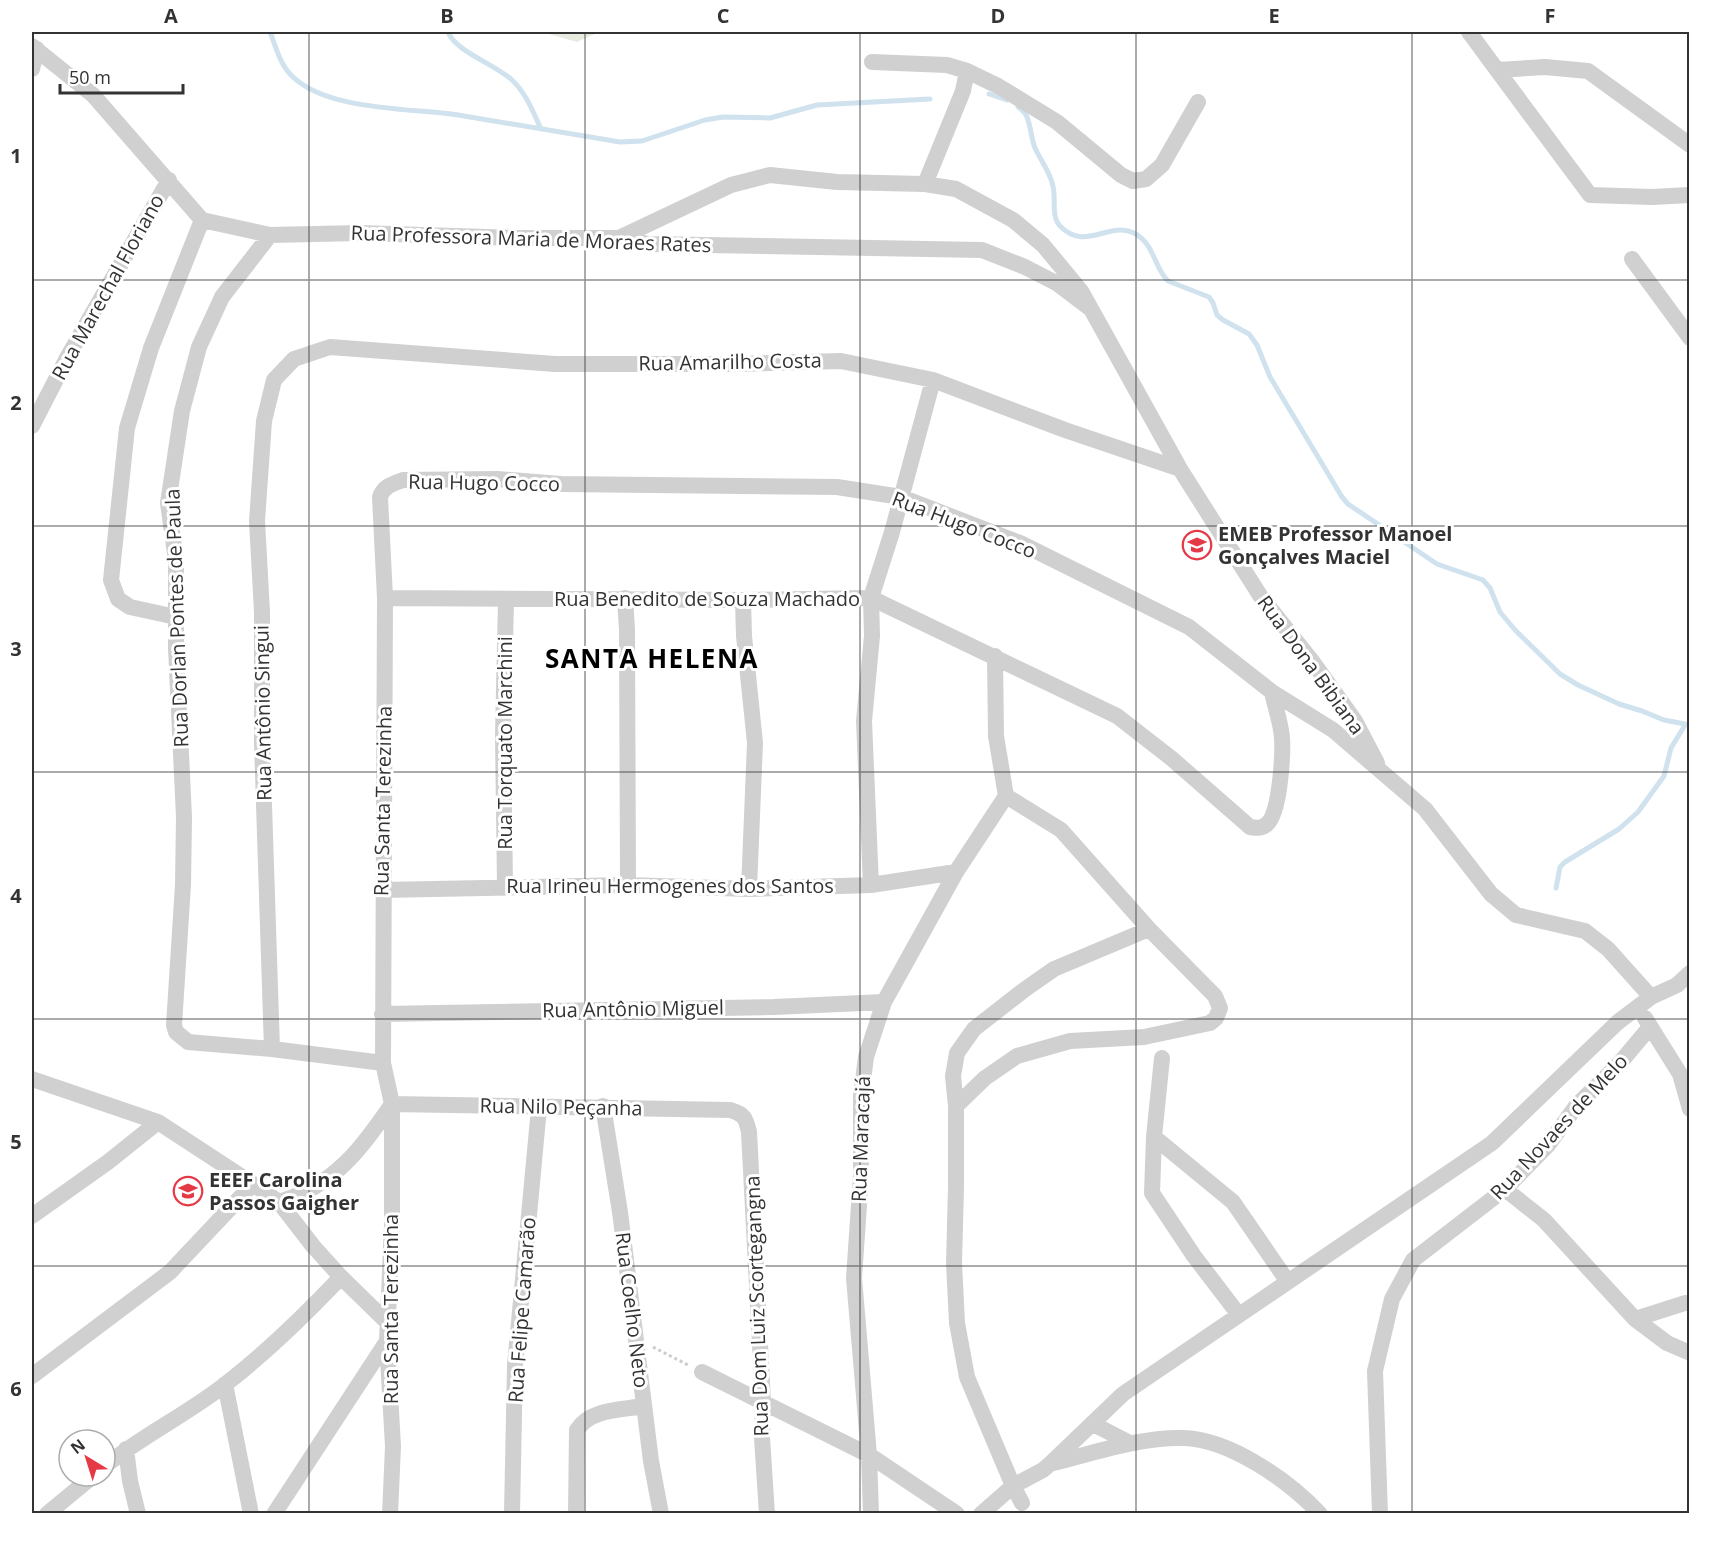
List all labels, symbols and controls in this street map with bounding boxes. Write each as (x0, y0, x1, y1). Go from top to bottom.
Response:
text: A (164, 2, 178, 29)
text: B (440, 2, 454, 29)
text: C (717, 2, 730, 29)
text: D (991, 2, 1005, 29)
text: E (1268, 2, 1280, 29)
text: F (1545, 2, 1555, 29)
scale bar (60, 57, 183, 95)
text: 50 m (69, 65, 111, 89)
text: 1 (10, 142, 22, 169)
street label: Rua Marechal Floriano (45, 189, 170, 385)
street label: Rua Professora Maria de Moraes Rates (350, 219, 712, 258)
street label: Rua Amarilho Costa (638, 346, 822, 377)
text: 2 (10, 389, 22, 416)
street label: Rua Hugo Cocco (408, 468, 560, 497)
street label: Rua Hugo Cocco (888, 485, 1040, 564)
street label: Rua Dorlan Pontes de Paula (158, 488, 195, 748)
place label: EMEB Professor Manoel Gonçalves Maciel (1218, 520, 1452, 570)
school or university icon: EMEB Professor Manoel Gonçalves Maciel (1181, 529, 1213, 561)
street label: Rua Benedito de Souza Machado (554, 585, 860, 612)
street label: Rua Dona Bibiana (1252, 590, 1371, 740)
street label: Rua Antônio Singui (247, 625, 278, 801)
text: 3 (10, 635, 22, 662)
street label: Rua Torquato Marchini (491, 636, 518, 850)
district label: SANTA HELENA (545, 640, 759, 676)
street label: Rua Santa Terezinha (367, 706, 398, 896)
street label: Rua Irineu Hermogenes dos Santos (506, 872, 834, 899)
text: 4 (10, 882, 22, 909)
street label: Rua Antônio Miguel (542, 993, 724, 1024)
street label: Rua Novaes de Melo (1484, 1048, 1633, 1205)
street label: Rua Maracajá (845, 1075, 876, 1203)
street label: Rua Nilo Peçanha (479, 1092, 643, 1121)
text: 5 (10, 1128, 22, 1155)
place label: EEEF Carolina Passos Gaigher (209, 1166, 359, 1216)
school or university icon: EEEF Carolina Passos Gaigher (172, 1175, 204, 1207)
street label: Rua Dom Luiz Scortegangna (738, 1175, 775, 1437)
street label: Rua Santa Terezinha (377, 1214, 404, 1404)
street label: Rua Felipe Camarão (502, 1216, 541, 1404)
street label: Rua Coelho Neto (610, 1230, 655, 1389)
text: 6 (10, 1375, 22, 1402)
north arrow (57, 1428, 117, 1488)
text: N (66, 1434, 90, 1459)

